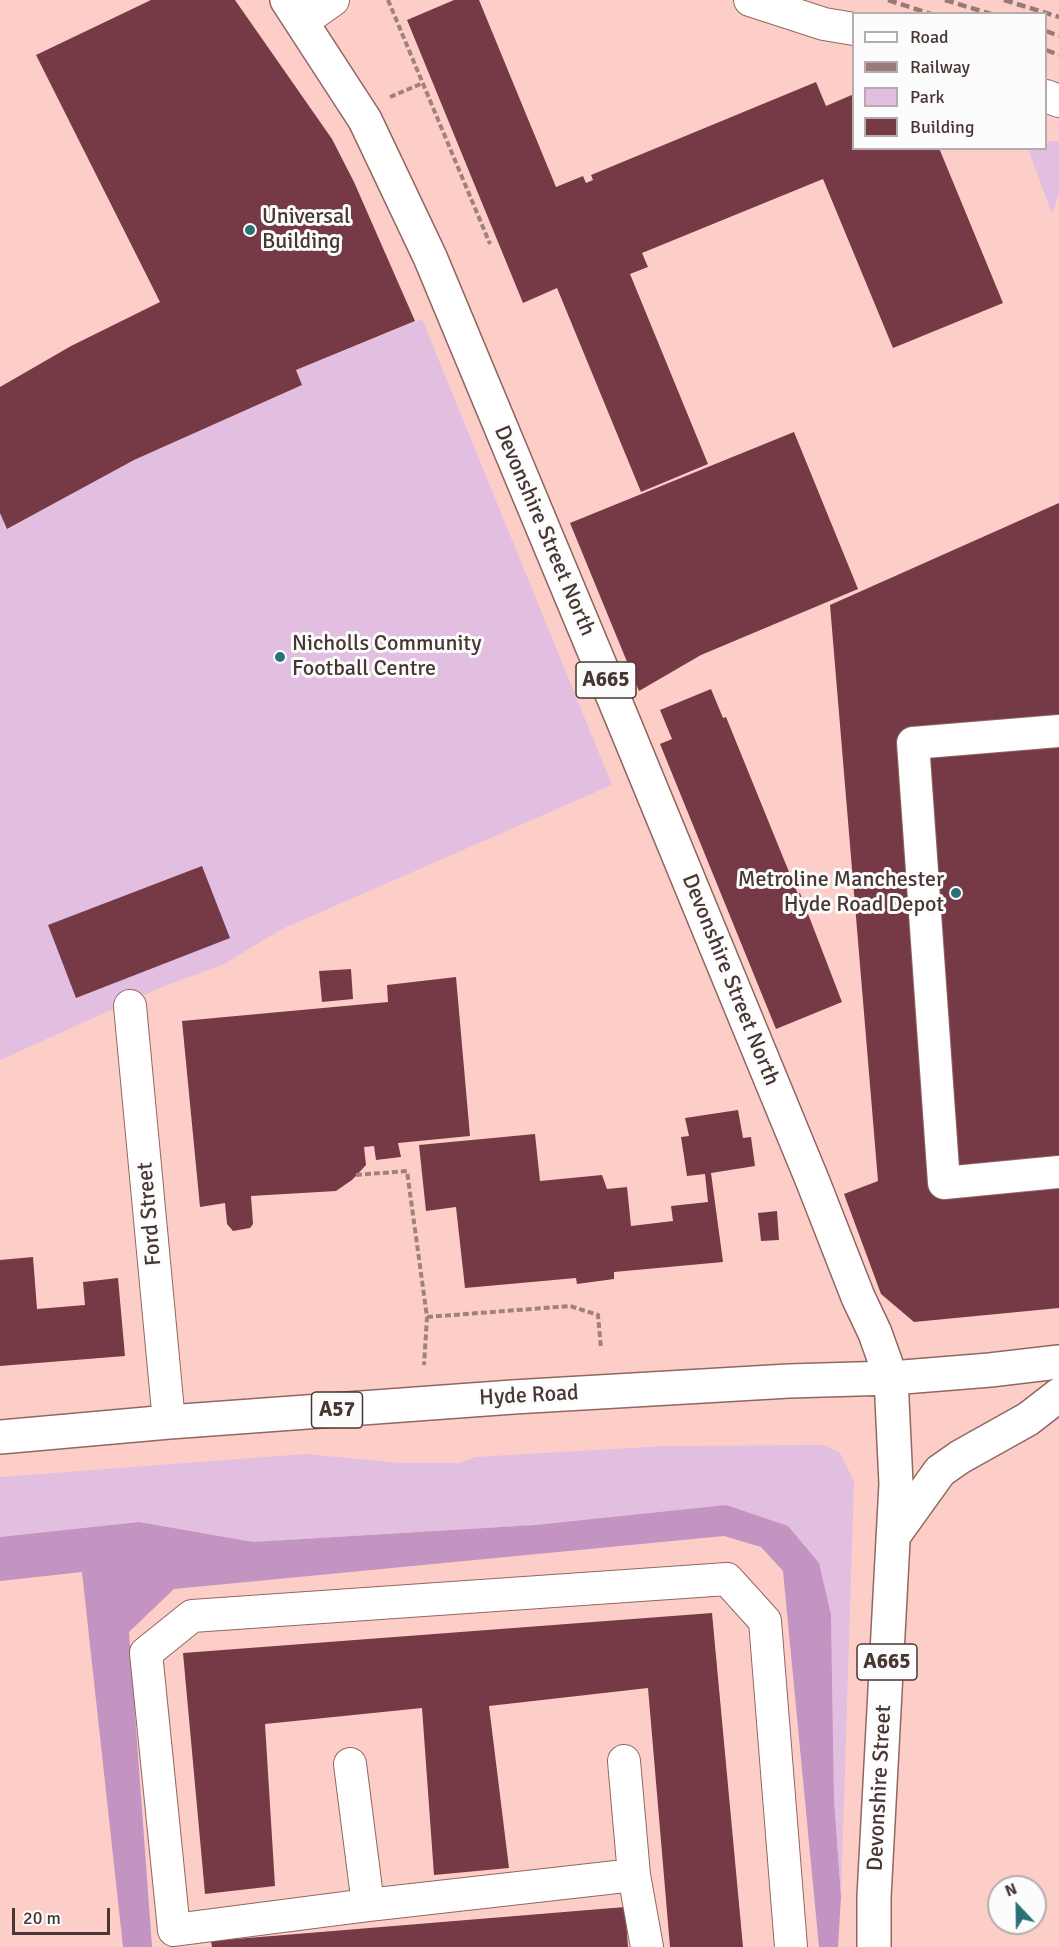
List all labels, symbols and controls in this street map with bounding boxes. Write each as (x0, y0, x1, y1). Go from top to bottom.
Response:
legend (852, 12, 1047, 150)
text: Road (910, 26, 949, 48)
text: Railway (910, 56, 970, 78)
text: Park (910, 86, 945, 108)
text: Building (910, 116, 974, 138)
place label: Universal Building (262, 204, 351, 255)
marker: Universal Building (243, 223, 257, 237)
street label: Devonshire Street North (488, 422, 600, 640)
place label: Nicholls Community Football Centre (292, 631, 481, 682)
marker: Nicholls Community Football Centre (273, 650, 287, 664)
road number: A665 (576, 662, 636, 698)
place label: Metroline Manchester Hyde Road Depot (738, 867, 944, 918)
street label: Devonshire Street North (675, 870, 785, 1090)
marker: Metroline Manchester Hyde Road Depot (949, 886, 963, 900)
street label: Ford Street (132, 1161, 168, 1267)
street label: Hyde Road (479, 1380, 579, 1412)
road number: A57 (312, 1392, 362, 1428)
road number: A665 (857, 1644, 917, 1680)
street label: Devonshire Street (862, 1704, 898, 1872)
north arrow (987, 1875, 1047, 1935)
text: N (1002, 1879, 1020, 1902)
scale bar (15, 1896, 112, 1934)
text: 20 m (23, 1907, 61, 1929)

